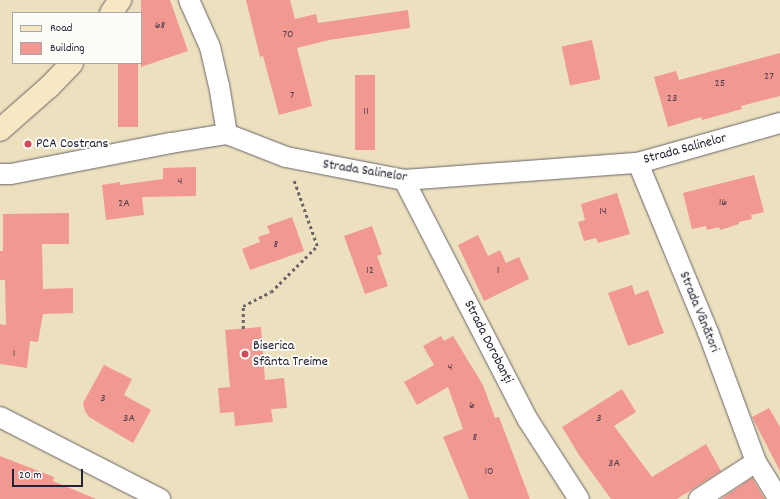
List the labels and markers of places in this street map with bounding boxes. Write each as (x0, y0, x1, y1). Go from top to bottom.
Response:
place label: PCA Costrans (36, 136, 108, 152)
marker: PCA Costrans (23, 139, 33, 149)
place label: Biserica Sfânta Treime (253, 338, 328, 370)
marker: Biserica Sfânta Treime (240, 349, 250, 359)

